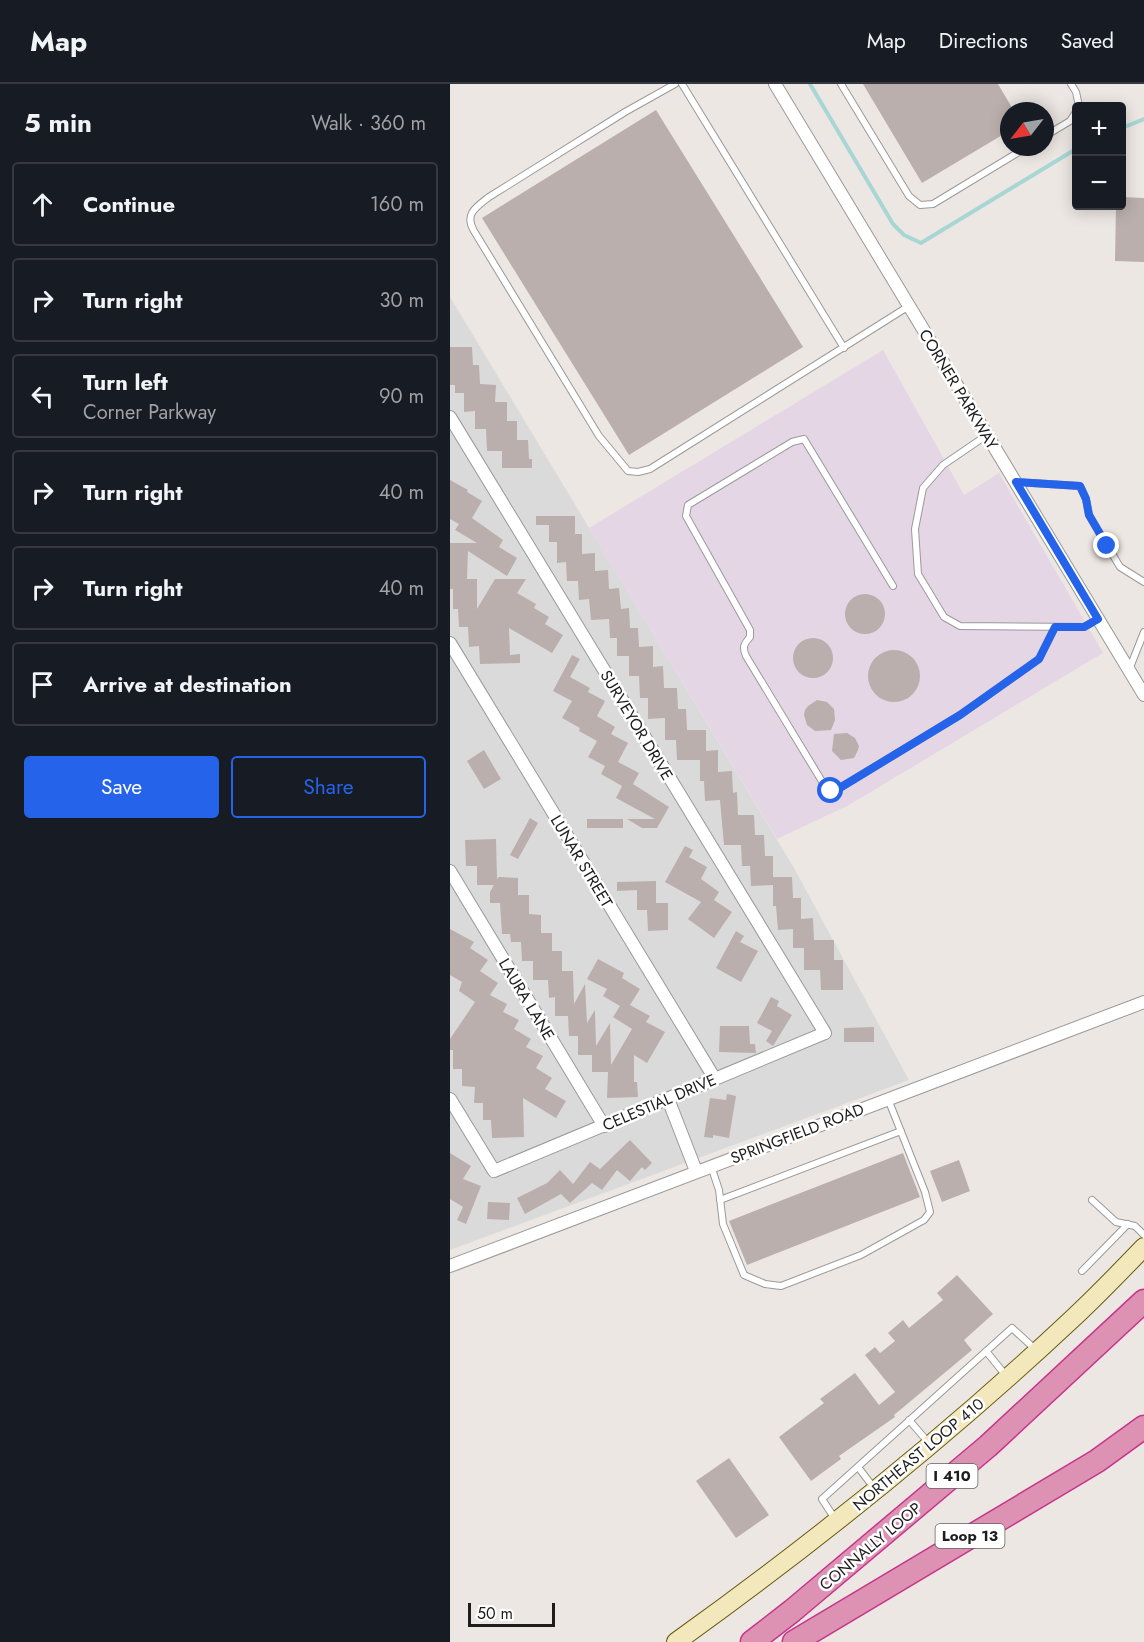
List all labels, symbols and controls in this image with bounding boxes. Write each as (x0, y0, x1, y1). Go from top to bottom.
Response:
text: Map (30, 21, 87, 62)
text: Map (867, 26, 906, 56)
text: Directions (939, 26, 1028, 56)
text: Saved (1061, 26, 1114, 56)
north arrow (1000, 102, 1054, 156)
map controls (1072, 102, 1126, 210)
button: + (1072, 102, 1126, 156)
text: 5 min (24, 104, 92, 142)
text: Walk · 360 m (311, 109, 426, 138)
button: − (1072, 156, 1126, 210)
icon: ahead (26, 188, 59, 221)
text: Continue (83, 188, 175, 220)
text: 160 m (370, 190, 424, 219)
icon: right (26, 284, 59, 317)
text: Turn right (83, 284, 183, 316)
text: 30 m (379, 286, 424, 315)
street label: CORNER PARKWAY (913, 325, 1004, 454)
text: Turn left (83, 366, 168, 398)
icon: left (26, 380, 59, 413)
text: 90 m (379, 382, 424, 411)
text: Corner Parkway (83, 398, 216, 427)
icon: right (26, 476, 59, 509)
text: Turn right (83, 476, 183, 508)
text: 40 m (379, 478, 424, 507)
route end (1093, 532, 1119, 558)
icon: right (26, 572, 59, 605)
text: Turn right (83, 572, 183, 604)
text: 40 m (379, 574, 424, 603)
street label: SURVEYOR DRIVE (595, 666, 679, 785)
icon: arrive (26, 668, 59, 701)
text: Arrive at destination (83, 668, 292, 700)
button: Save (24, 756, 219, 818)
button: Share (231, 756, 426, 818)
route start (817, 777, 843, 803)
street label: LUNAR STREET (545, 811, 619, 912)
street label: LAURA LANE (493, 954, 560, 1045)
street label: CELESTIAL DRIVE (599, 1068, 720, 1137)
street label: SPRINGFIELD ROAD (727, 1097, 867, 1170)
street label: NORTHEAST LOOP 410 (848, 1393, 989, 1516)
road number: I 410 (926, 1464, 978, 1488)
street label: CONNALLY LOOP (814, 1497, 926, 1596)
road number: Loop 13 (936, 1524, 1004, 1548)
scale bar (468, 1600, 555, 1628)
text: 50 m (477, 1602, 513, 1625)

